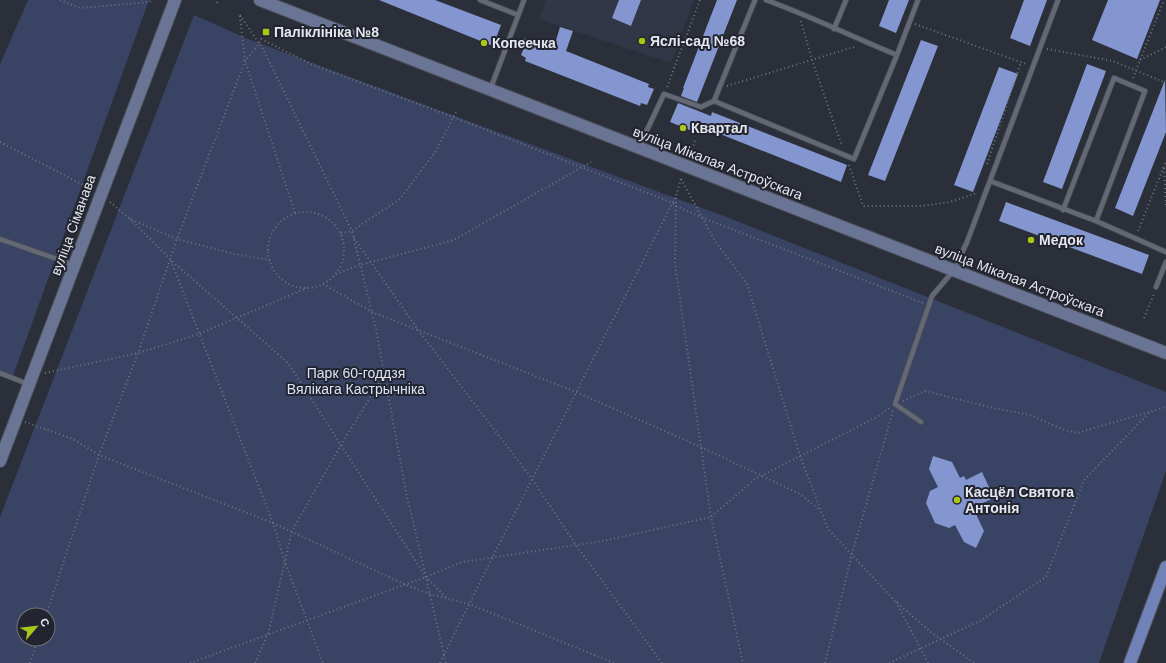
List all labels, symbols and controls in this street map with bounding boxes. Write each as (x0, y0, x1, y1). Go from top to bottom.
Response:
place label: Паліклініка №8 (274, 24, 379, 40)
marker: Паліклініка №8 (261, 27, 271, 37)
place label: Яслі-сад №68 (650, 33, 745, 49)
place label: Копеечка (492, 35, 556, 51)
marker: Яслі-сад №68 (637, 36, 647, 46)
marker: Копеечка (479, 38, 489, 48)
place label: Квартал (691, 120, 748, 136)
street label: вуліца Мікалая Астроўскага (631, 123, 805, 203)
marker: Квартал (678, 123, 688, 133)
street label: вуліца Сіманава (47, 172, 99, 278)
place label: Медок (1039, 232, 1084, 248)
marker: Медок (1026, 235, 1036, 245)
street label: вуліца Мікалая Астроўскага (933, 240, 1107, 320)
park label: Парк 60-годдзя Вялікага Кастрычніка (287, 365, 425, 397)
place label: Касцёл Святога Антонія (965, 484, 1074, 516)
marker: Касцёл Святога Антонія (952, 495, 962, 505)
north arrow (16, 607, 56, 647)
text: С (38, 616, 52, 629)

